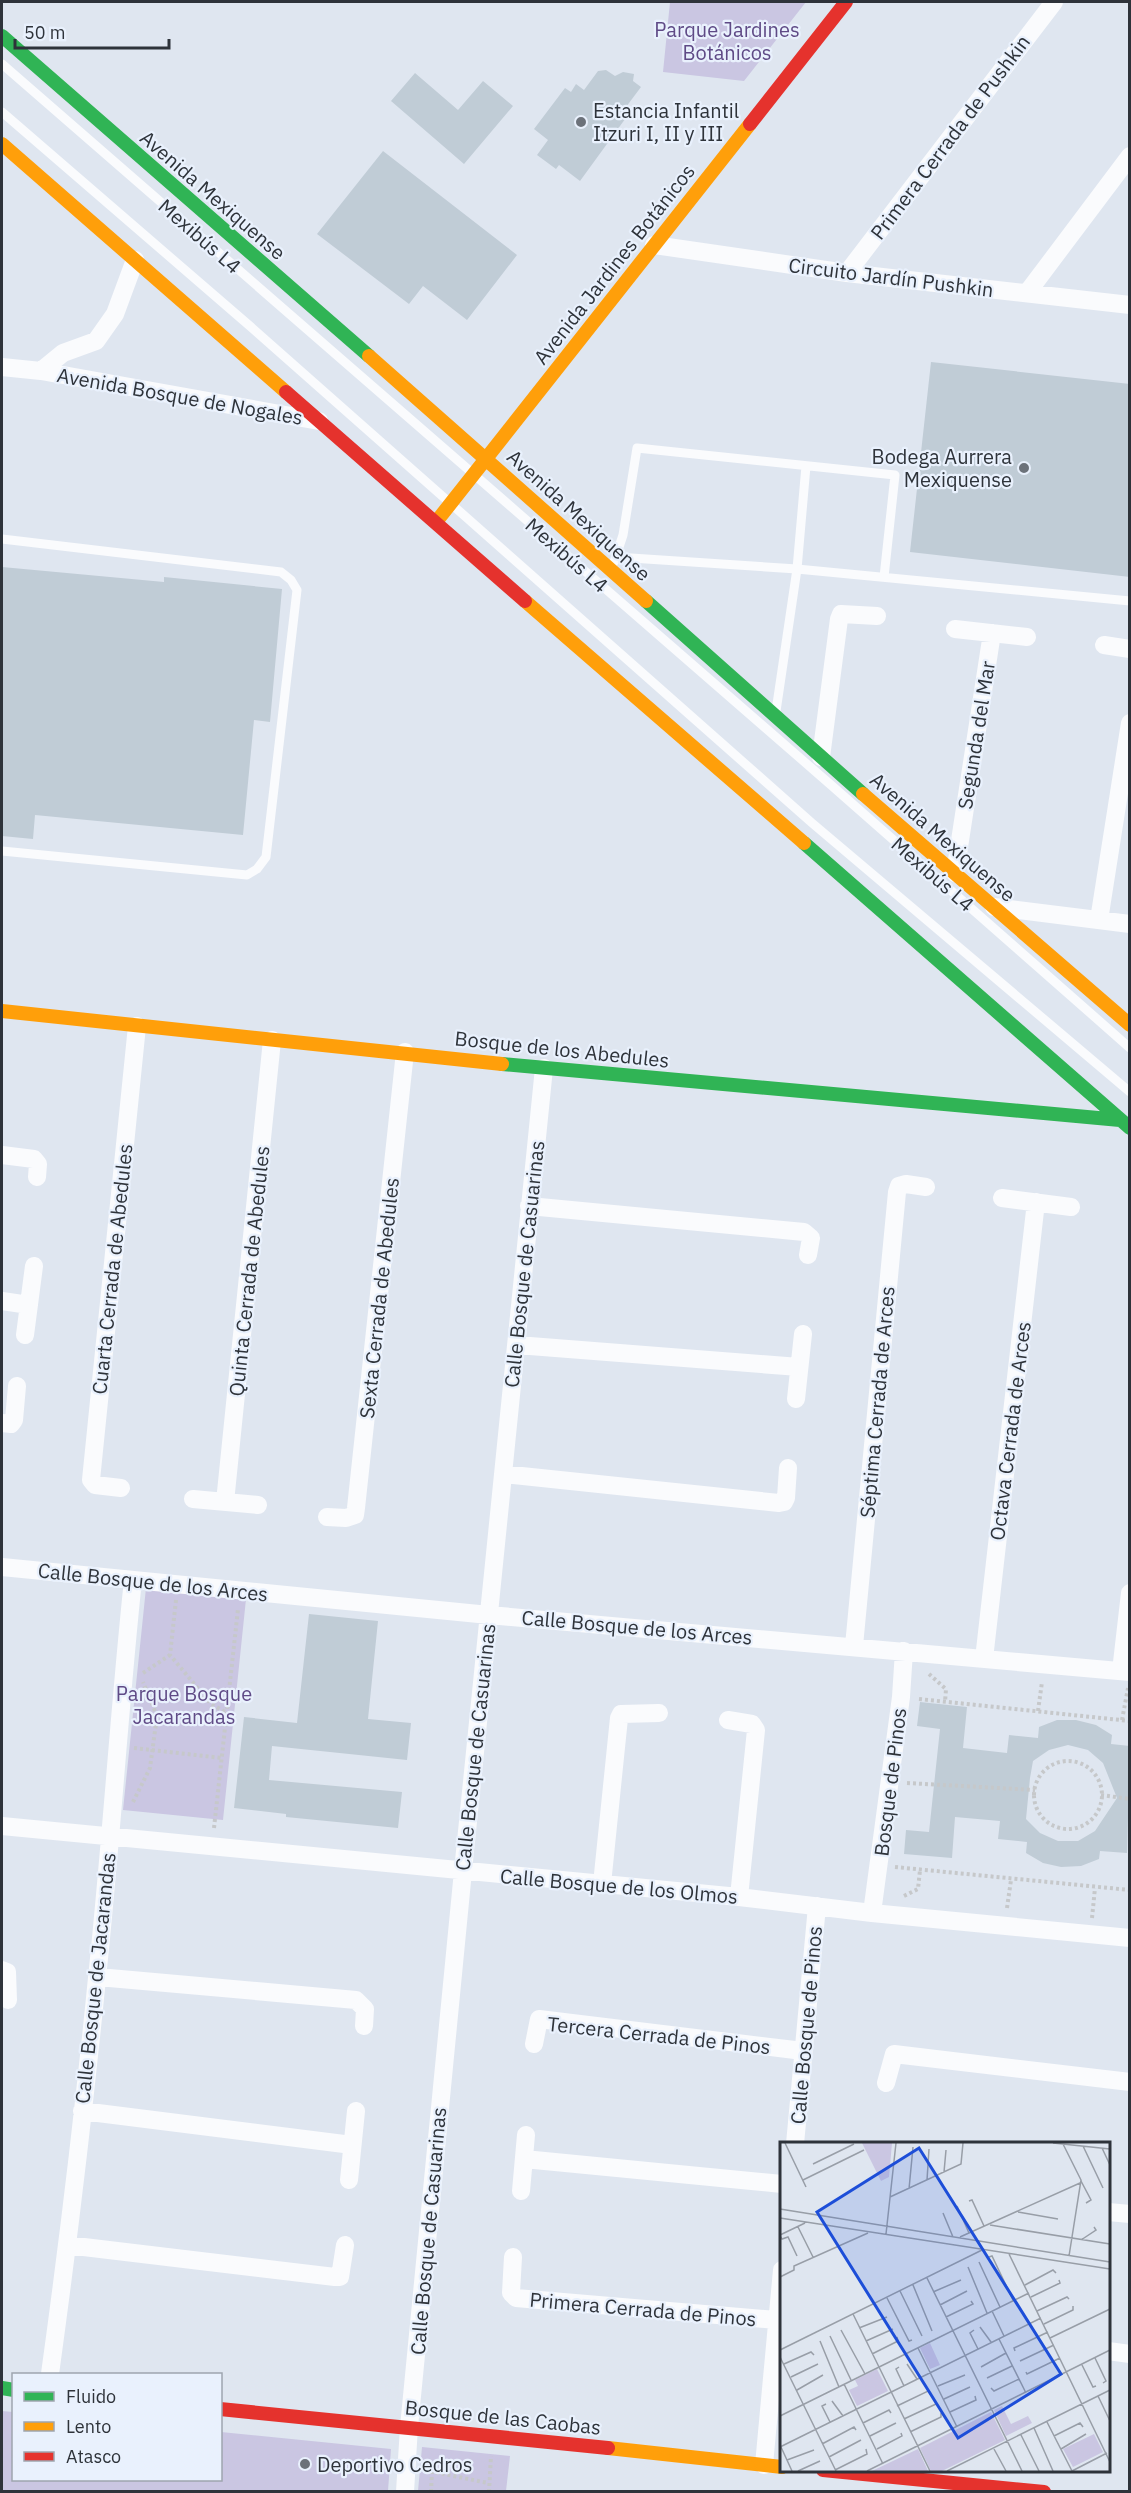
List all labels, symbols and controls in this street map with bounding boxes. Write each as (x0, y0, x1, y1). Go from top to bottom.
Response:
scale bar (15, 12, 170, 50)
park label: Parque Jardines Botánicos (654, 16, 800, 66)
text: 50 m (24, 21, 66, 44)
street label: Primera Cerrada de Pushkin (864, 29, 1036, 245)
place label: Estancia Infantil Itzuri I, II y III (593, 97, 739, 147)
marker: Estancia Infantil Itzuri I, II y III (574, 115, 588, 129)
street label: Avenida Mexiquense (134, 124, 292, 266)
street label: Avenida Jardines Botánicos (527, 158, 701, 370)
street label: Mexibús L4 (153, 192, 247, 280)
street label: Circuito Jardín Pushkin (787, 251, 995, 303)
street label: Avenida Bosque de Nogales (55, 361, 305, 431)
street label: Avenida Mexiquense (501, 443, 657, 587)
place label: Bodega Aurrera Mexiquense (872, 443, 1012, 493)
marker: Bodega Aurrera Mexiquense (1017, 461, 1031, 475)
street label: Mexibús L4 (520, 511, 614, 599)
street label: Segunda del Mar (951, 659, 1001, 811)
street label: Avenida Mexiquense (864, 766, 1022, 908)
street label: Mexibús L4 (886, 830, 980, 918)
street label: Bosque de los Abedules (453, 1024, 671, 1074)
street label: Calle Bosque de Casuarinas (498, 1139, 550, 1389)
street label: Cuarta Cerrada de Abedules (85, 1142, 139, 1396)
street label: Quinta Cerrada de Abedules (222, 1144, 276, 1398)
street label: Sexta Cerrada de Abedules (353, 1176, 405, 1420)
street label: Séptima Cerrada de Arces (853, 1285, 901, 1519)
street label: Octava Cerrada de Arces (983, 1320, 1037, 1542)
street label: Calle Bosque de los Arces (37, 1556, 269, 1608)
street label: Calle Bosque de los Arces (521, 1603, 753, 1651)
street label: Calle Bosque de Casuarinas (449, 1622, 501, 1872)
park label: Parque Bosque Jacarandas (116, 1680, 252, 1730)
street label: Bosque de Pinos (867, 1706, 913, 1858)
street label: Calle Bosque de Jacarandas (68, 1851, 122, 2105)
street label: Calle Bosque de los Olmos (499, 1862, 739, 1910)
street label: Calle Bosque de Pinos (784, 1925, 828, 2125)
street label: Tercera Cerrada de Pinos (546, 2010, 772, 2060)
street label: Calle Bosque de Casuarinas (404, 2106, 452, 2356)
inset map (780, 2142, 1110, 2472)
street label: Primera Cerrada de Pinos (528, 2286, 758, 2332)
legend (12, 2373, 222, 2481)
text: Fluido (66, 2385, 116, 2408)
street label: Bosque de las Caobas (404, 2393, 602, 2441)
text: Lento (66, 2415, 111, 2438)
text: Atasco (66, 2445, 121, 2468)
place label: Deportivo Cedros (317, 2451, 472, 2478)
marker: Deportivo Cedros (298, 2457, 312, 2471)

